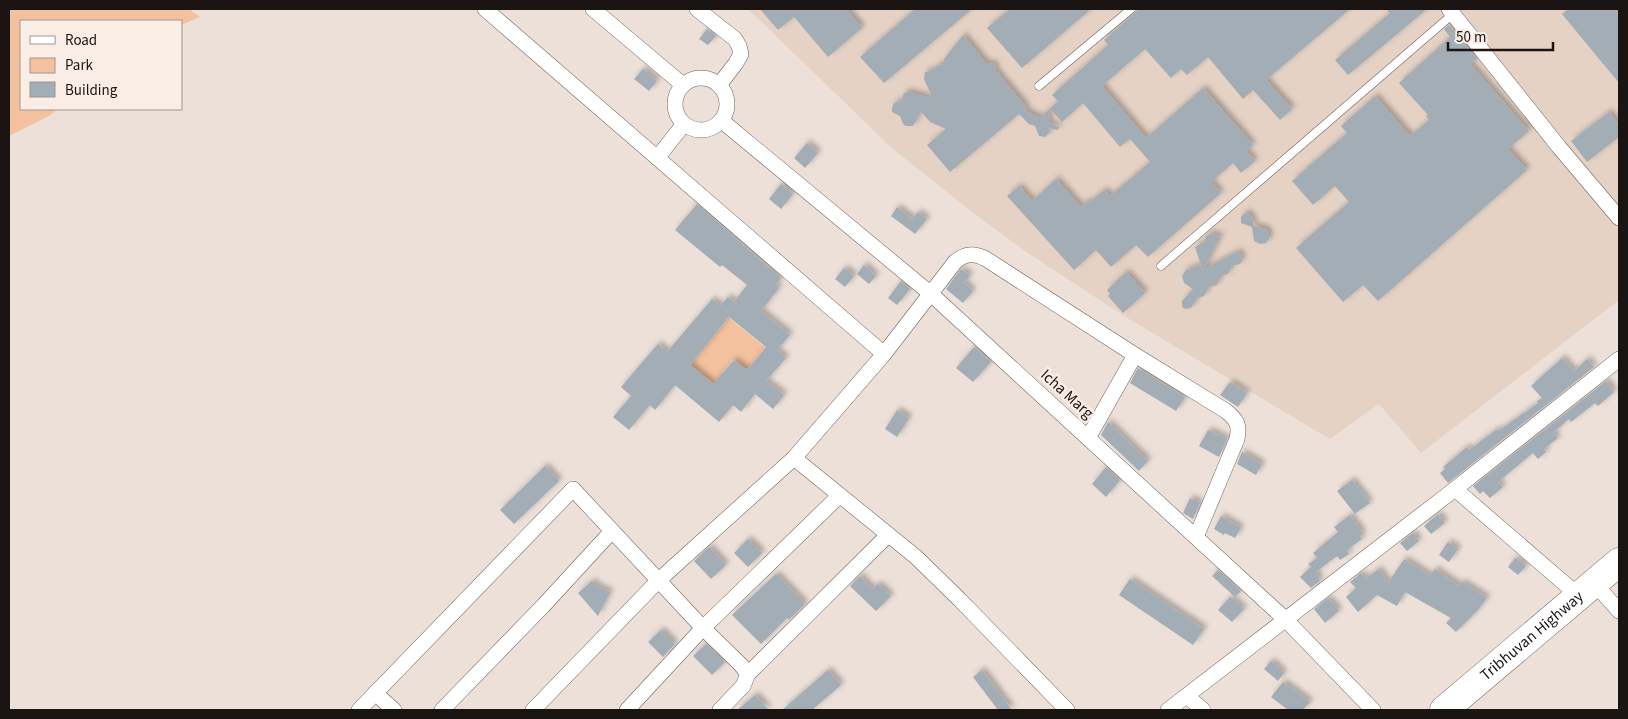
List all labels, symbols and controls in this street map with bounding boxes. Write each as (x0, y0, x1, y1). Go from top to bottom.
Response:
legend (20, 20, 182, 110)
scale bar (1448, 20, 1553, 52)
text: 50 m (1456, 27, 1486, 48)
text: Road (65, 30, 97, 51)
text: Park (65, 55, 94, 76)
text: Building (65, 80, 118, 101)
street label: Icha Marg (1036, 364, 1098, 424)
street label: Tribhuvan Highway (1475, 585, 1589, 686)

